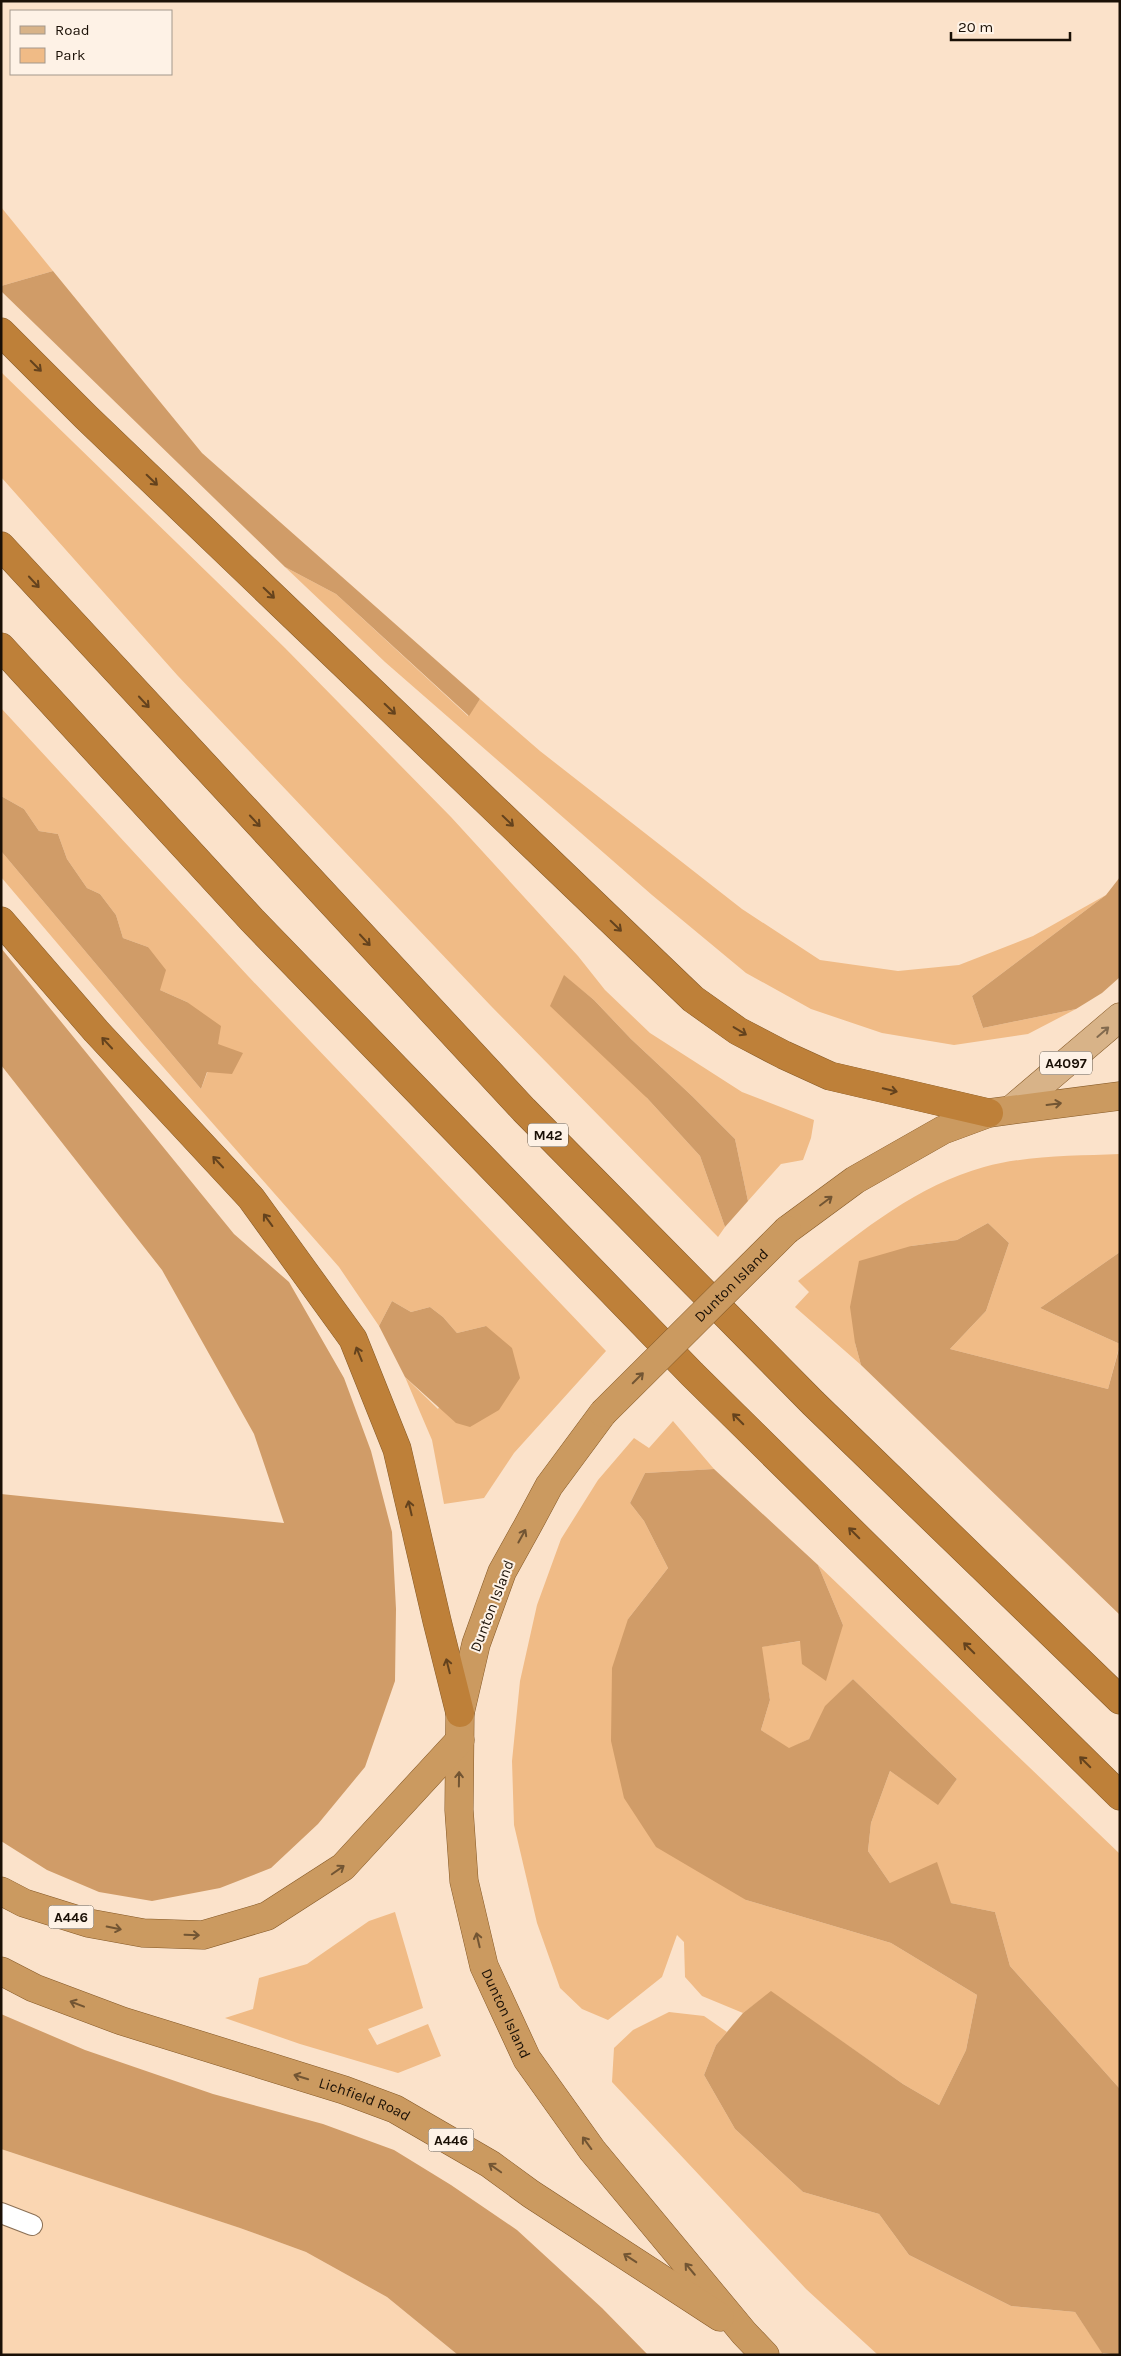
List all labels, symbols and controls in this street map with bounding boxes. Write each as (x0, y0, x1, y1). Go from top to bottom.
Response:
legend (10, 10, 172, 75)
scale bar (951, 10, 1070, 42)
text: 20 m (958, 18, 993, 36)
text: Road (55, 21, 90, 39)
text: Park (55, 46, 85, 64)
one-way arrow (29, 360, 42, 372)
one-way arrow (145, 474, 158, 486)
one-way arrow (28, 576, 40, 589)
one-way arrow (263, 586, 275, 599)
one-way arrow (139, 695, 150, 708)
one-way arrow (384, 703, 397, 715)
one-way arrow (249, 815, 261, 828)
one-way arrow (501, 815, 514, 827)
one-way arrow (610, 920, 623, 932)
one-way arrow (359, 934, 371, 947)
one-way arrow (732, 1026, 746, 1036)
one-way arrow (1096, 1026, 1109, 1037)
one-way arrow (101, 1037, 113, 1050)
road number: A4097 (1040, 1052, 1092, 1074)
one-way arrow (881, 1086, 897, 1096)
one-way arrow (1046, 1099, 1062, 1109)
road number: M42 (528, 1124, 568, 1146)
one-way arrow (212, 1156, 224, 1168)
one-way arrow (819, 1196, 832, 1207)
one-way arrow (262, 1214, 273, 1227)
street label: Dunton Island (691, 1245, 772, 1326)
one-way arrow (354, 1347, 364, 1362)
one-way arrow (632, 1372, 644, 1384)
one-way arrow (732, 1413, 744, 1425)
one-way arrow (405, 1500, 414, 1516)
one-way arrow (848, 1527, 860, 1540)
one-way arrow (517, 1528, 527, 1543)
street label: Dunton Island (466, 1558, 518, 1654)
one-way arrow (964, 1642, 976, 1654)
one-way arrow (443, 1658, 452, 1674)
one-way arrow (1079, 1756, 1091, 1768)
one-way arrow (454, 1772, 464, 1788)
one-way arrow (331, 1865, 345, 1875)
road number: A446 (48, 1905, 94, 1928)
one-way arrow (105, 1923, 121, 1933)
one-way arrow (184, 1930, 200, 1940)
one-way arrow (473, 1933, 482, 1949)
street label: Dunton Island (477, 1966, 534, 2061)
one-way arrow (69, 1999, 85, 2008)
one-way arrow (294, 2072, 310, 2082)
street label: Lichfield Road (316, 2074, 414, 2125)
road number: A446 (428, 2128, 474, 2152)
one-way arrow (582, 2136, 592, 2150)
one-way arrow (488, 2163, 502, 2173)
one-way arrow (623, 2253, 637, 2263)
one-way arrow (685, 2262, 696, 2275)

